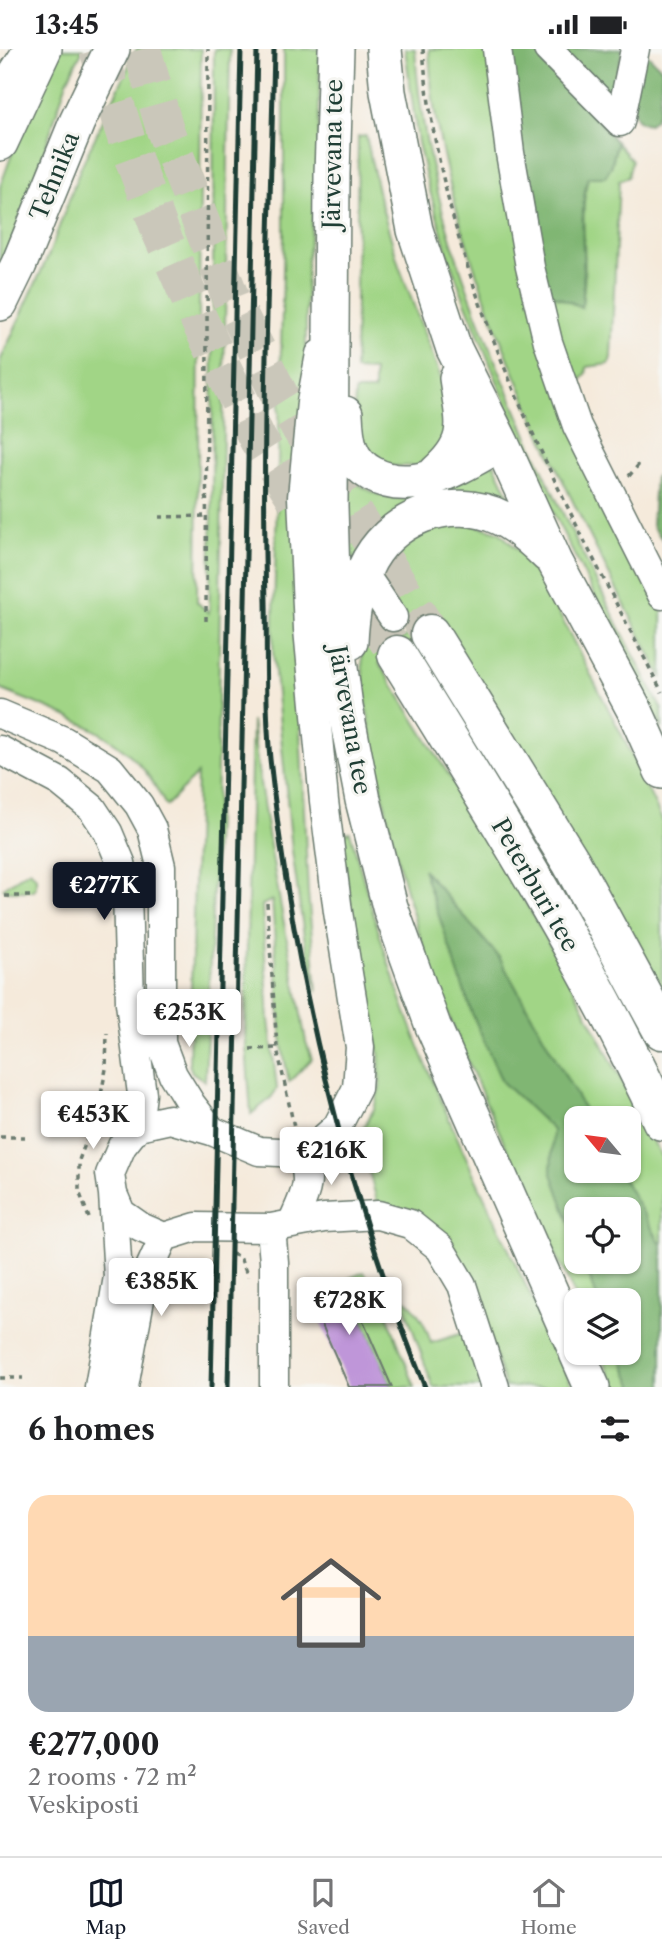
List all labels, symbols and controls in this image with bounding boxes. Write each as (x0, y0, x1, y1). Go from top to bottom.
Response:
text: 13:45 (35, 9, 99, 41)
street label: Järvevana tee (317, 79, 348, 233)
street label: Tehnika (24, 127, 85, 224)
street label: Järvevana tee (322, 639, 378, 796)
street label: Peterburi tee (486, 813, 585, 957)
pin: €277K (55, 863, 153, 922)
text: €277K (69, 871, 139, 899)
pin: €253K (140, 989, 238, 1049)
text: €253K (153, 998, 225, 1026)
pin: €453K (44, 1091, 142, 1151)
text: €453K (57, 1100, 129, 1128)
north arrow (564, 1106, 640, 1183)
map controls (564, 1106, 641, 1365)
pin: €216K (282, 1127, 380, 1187)
text: €216K (296, 1136, 366, 1164)
button: locate (564, 1197, 641, 1274)
pin: €385K (112, 1259, 210, 1318)
text: €385K (125, 1267, 197, 1295)
pin: €728K (300, 1277, 398, 1337)
text: €728K (313, 1286, 385, 1314)
button: layers (564, 1288, 641, 1365)
icon: filters (596, 1410, 634, 1448)
text: 6 homes (28, 1411, 155, 1448)
icon: home (268, 1540, 394, 1666)
text: €277,000 (28, 1726, 160, 1763)
text: 2 rooms · 72 m² (28, 1763, 197, 1791)
text: Veskiposti (28, 1791, 139, 1819)
tab: Map (85, 1874, 126, 1939)
tab: Saved (297, 1874, 350, 1939)
tab: Home (521, 1874, 577, 1939)

